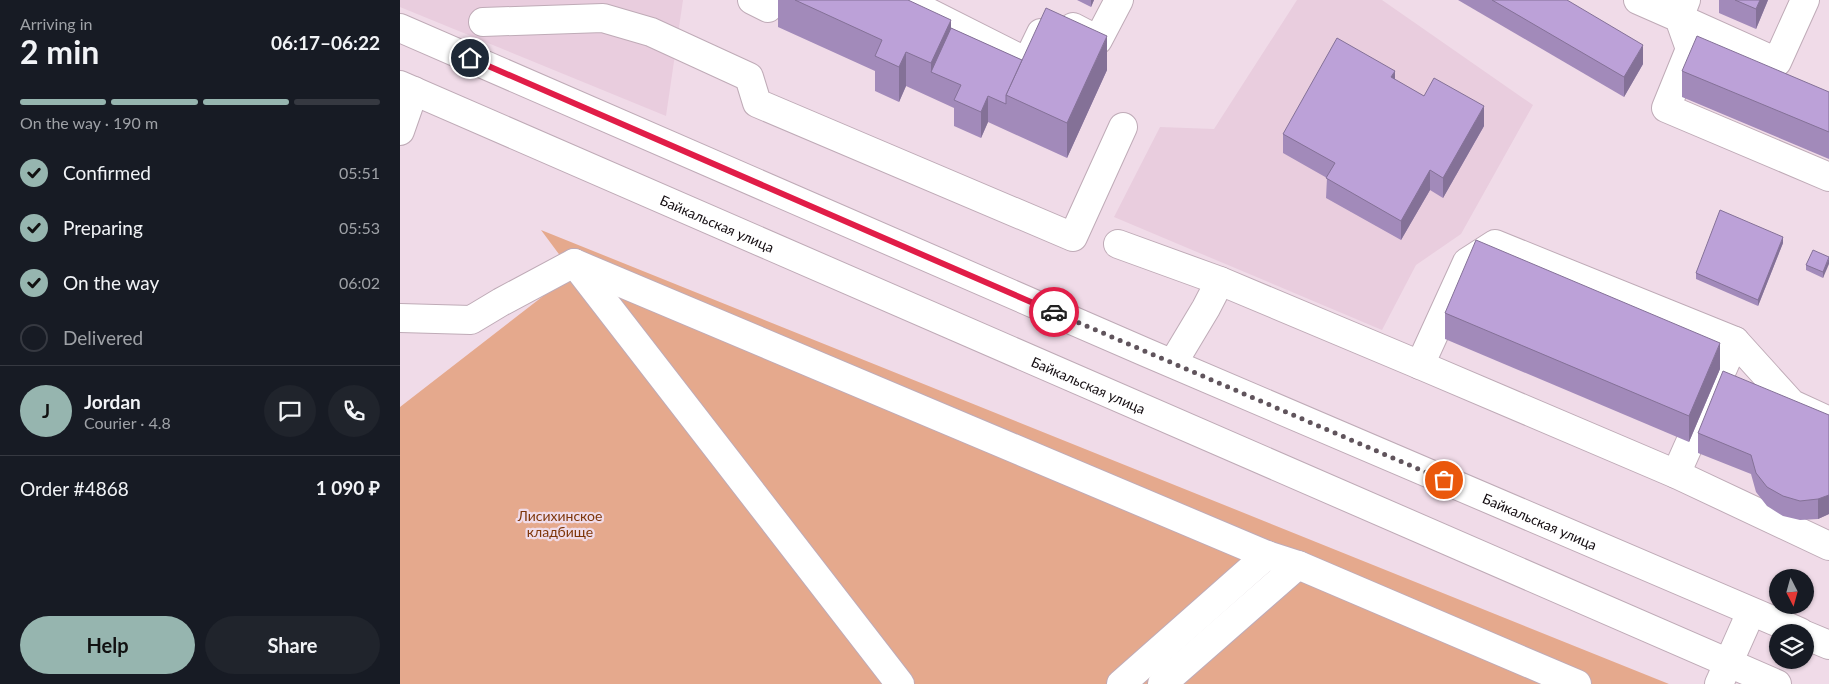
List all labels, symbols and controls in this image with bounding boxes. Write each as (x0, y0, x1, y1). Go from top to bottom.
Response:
text: Arriving in (20, 14, 93, 33)
text: 06:17–06:22 (271, 31, 380, 54)
text: 2 min (20, 32, 99, 71)
pin (449, 37, 491, 79)
icon: home (456, 44, 484, 72)
text: On the way · 190 m (20, 113, 158, 132)
icon: check (20, 159, 48, 187)
text: Confirmed (63, 161, 151, 184)
text: 05:51 (339, 163, 380, 182)
street label: Байкальская улица (658, 191, 777, 255)
icon: check (20, 214, 48, 242)
text: Preparing (63, 216, 143, 239)
text: 05:53 (339, 218, 380, 237)
icon: check (20, 269, 48, 297)
text: On the way (63, 271, 159, 294)
text: 06:02 (339, 273, 380, 292)
courier (1029, 287, 1079, 337)
icon: car (1040, 298, 1068, 326)
text: Delivered (63, 326, 143, 349)
street label: Байкальская улица (1029, 352, 1148, 417)
button: chat (264, 385, 316, 437)
button: phone (328, 385, 380, 437)
text: Jordan (84, 390, 141, 413)
text: J (42, 399, 50, 422)
text: Courier · 4.8 (84, 413, 171, 432)
pin (1423, 459, 1465, 501)
icon: bag (1430, 466, 1458, 494)
text: 1 090 ₽ (316, 476, 380, 499)
text: Order #4868 (20, 477, 129, 500)
street label: Байкальская улица (1480, 489, 1600, 553)
park label: Лисихинское кладбище (517, 507, 602, 540)
north arrow (1769, 569, 1814, 614)
map controls (1769, 569, 1814, 669)
button: Help (20, 616, 195, 674)
button: Share (205, 616, 380, 674)
button: layers (1769, 624, 1814, 669)

